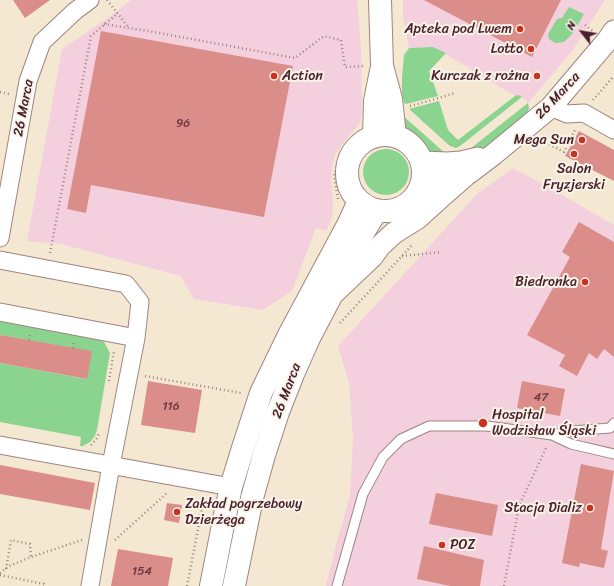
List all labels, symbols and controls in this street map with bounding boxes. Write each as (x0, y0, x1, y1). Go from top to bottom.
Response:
north arrow (562, 12, 602, 52)
text: N (561, 17, 581, 34)
place label: Apteka pod Lwem (404, 21, 512, 37)
marker: Apteka pod Lwem (515, 24, 525, 34)
place label: Lotto (491, 41, 523, 57)
marker: Lotto (526, 44, 536, 54)
place label: Action (282, 68, 323, 84)
place label: Kurczak z rożna (431, 68, 529, 84)
street label: 26 Marca (532, 69, 584, 123)
marker: Action (269, 71, 279, 81)
marker: Kurczak z rożna (532, 71, 542, 81)
street label: 26 Marca (10, 78, 38, 138)
house number: 96 (176, 117, 190, 131)
place label: Mega Sun (514, 132, 574, 148)
marker: Mega Sun (577, 135, 587, 145)
marker: Salon Fryzjerski (569, 149, 579, 159)
place label: Salon Fryzjerski (543, 161, 605, 194)
place label: Biedronka (515, 274, 577, 290)
marker: Biedronka (580, 277, 590, 287)
street label: 26 Marca (269, 361, 305, 421)
house number: 47 (534, 391, 548, 405)
house number: 116 (162, 400, 180, 414)
place label: Hospital Wodzisław Śląski (492, 407, 596, 440)
marker: Hospital Wodzisław Śląski (477, 417, 489, 429)
place label: Zakład pogrzebowy Dzierżęga (185, 496, 302, 528)
place label: Stacja Dializ (505, 500, 582, 516)
marker: Stacja Dializ (585, 503, 595, 513)
marker: Zakład pogrzebowy Dzierżęga (172, 507, 182, 517)
place label: POZ (450, 537, 476, 553)
marker: POZ (437, 540, 447, 550)
house number: 154 (132, 565, 152, 579)

